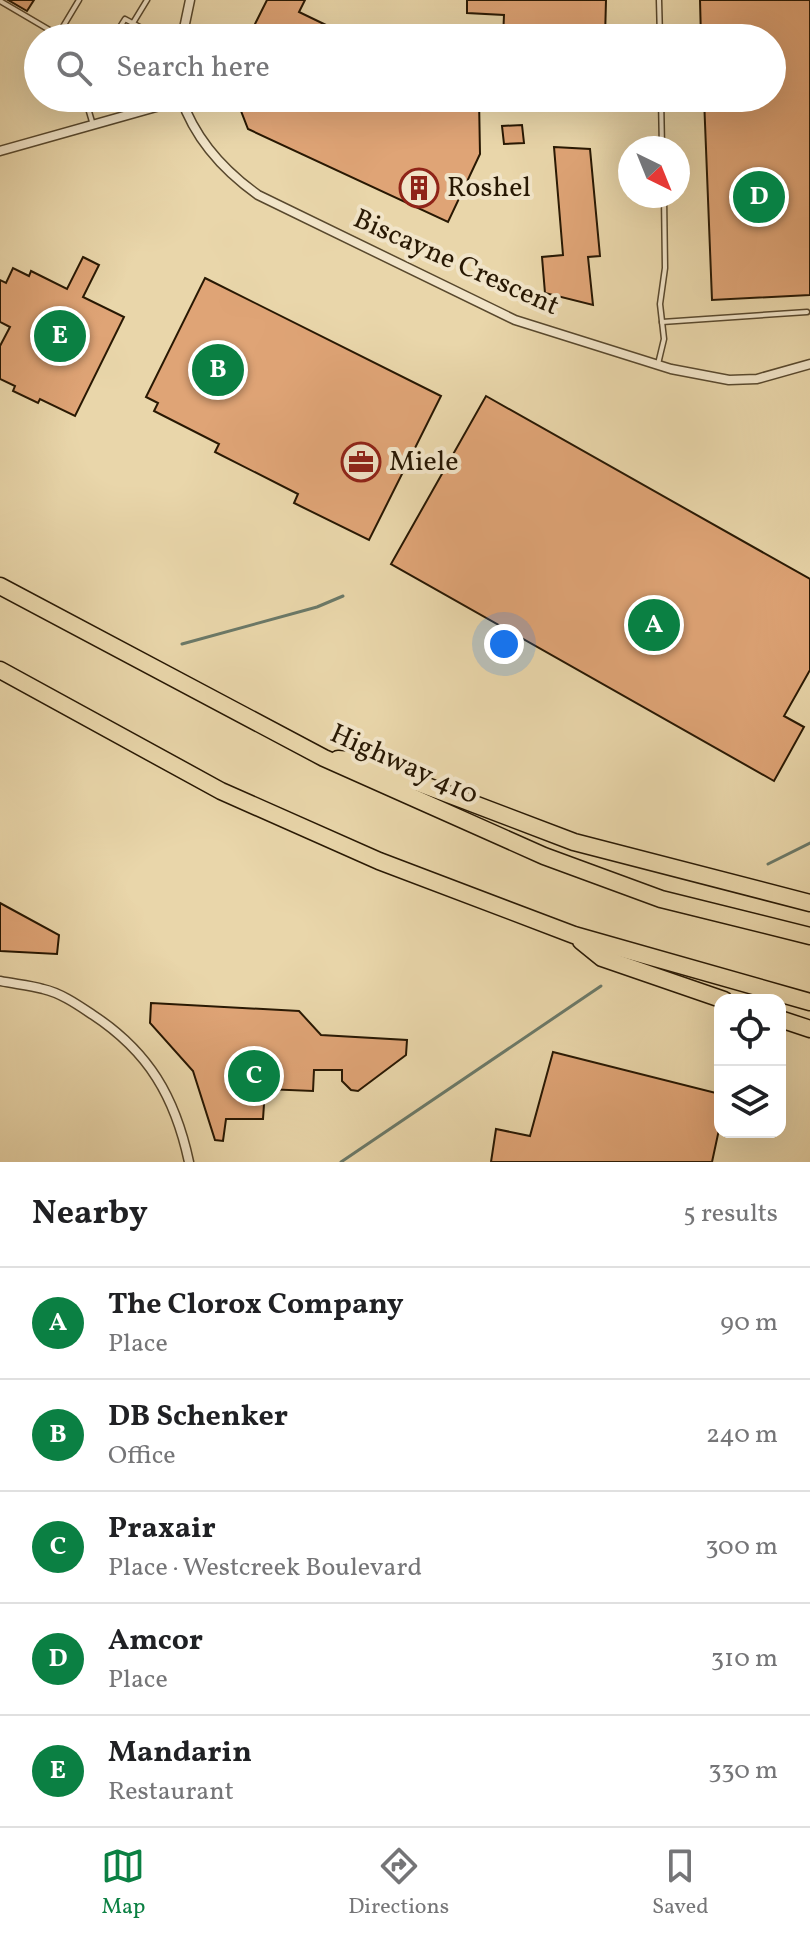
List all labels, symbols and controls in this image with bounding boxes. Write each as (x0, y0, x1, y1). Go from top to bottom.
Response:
search box (24, 24, 786, 112)
icon: search (52, 46, 96, 90)
text: Search here (116, 47, 270, 89)
north arrow (618, 136, 690, 208)
building icon: Roshel (398, 167, 440, 209)
pin: D (733, 167, 785, 227)
place label: Roshel (447, 169, 531, 208)
street label: Biscayne Crescent (347, 200, 565, 326)
pin: E (34, 306, 86, 366)
pin: B (192, 340, 244, 400)
office icon: Miele (340, 441, 382, 483)
place label: Miele (389, 443, 458, 482)
pin: A (628, 595, 680, 655)
your location (484, 624, 524, 664)
street label: Highway 410 (324, 715, 484, 815)
map controls (714, 994, 786, 1138)
button: locate (714, 994, 786, 1066)
pin: C (228, 1046, 280, 1106)
button: layers (714, 1066, 786, 1138)
text: Nearby (32, 1191, 148, 1238)
text: 5 results (683, 1196, 778, 1232)
text: The Clorox Company (108, 1284, 404, 1326)
text: A (49, 1305, 67, 1341)
text: 90 m (720, 1305, 778, 1341)
text: Place (108, 1326, 168, 1362)
text: DB Schenker (108, 1396, 288, 1438)
text: B (49, 1417, 67, 1453)
text: 240 m (706, 1417, 778, 1453)
text: Office (108, 1438, 176, 1474)
text: Praxair (108, 1508, 216, 1550)
text: C (50, 1529, 66, 1565)
text: 300 m (705, 1529, 778, 1565)
text: Place · Westcreek Boulevard (108, 1550, 422, 1586)
text: Amcor (108, 1620, 203, 1662)
text: D (48, 1641, 68, 1677)
text: 310 m (711, 1641, 778, 1677)
text: Place (108, 1662, 168, 1698)
text: Mandarin (108, 1732, 252, 1774)
text: E (50, 1753, 66, 1789)
text: 330 m (708, 1753, 778, 1789)
text: Restaurant (108, 1774, 234, 1810)
tab: Map (101, 1844, 145, 1923)
tab: Directions (348, 1844, 449, 1923)
tab: Saved (652, 1844, 709, 1923)

